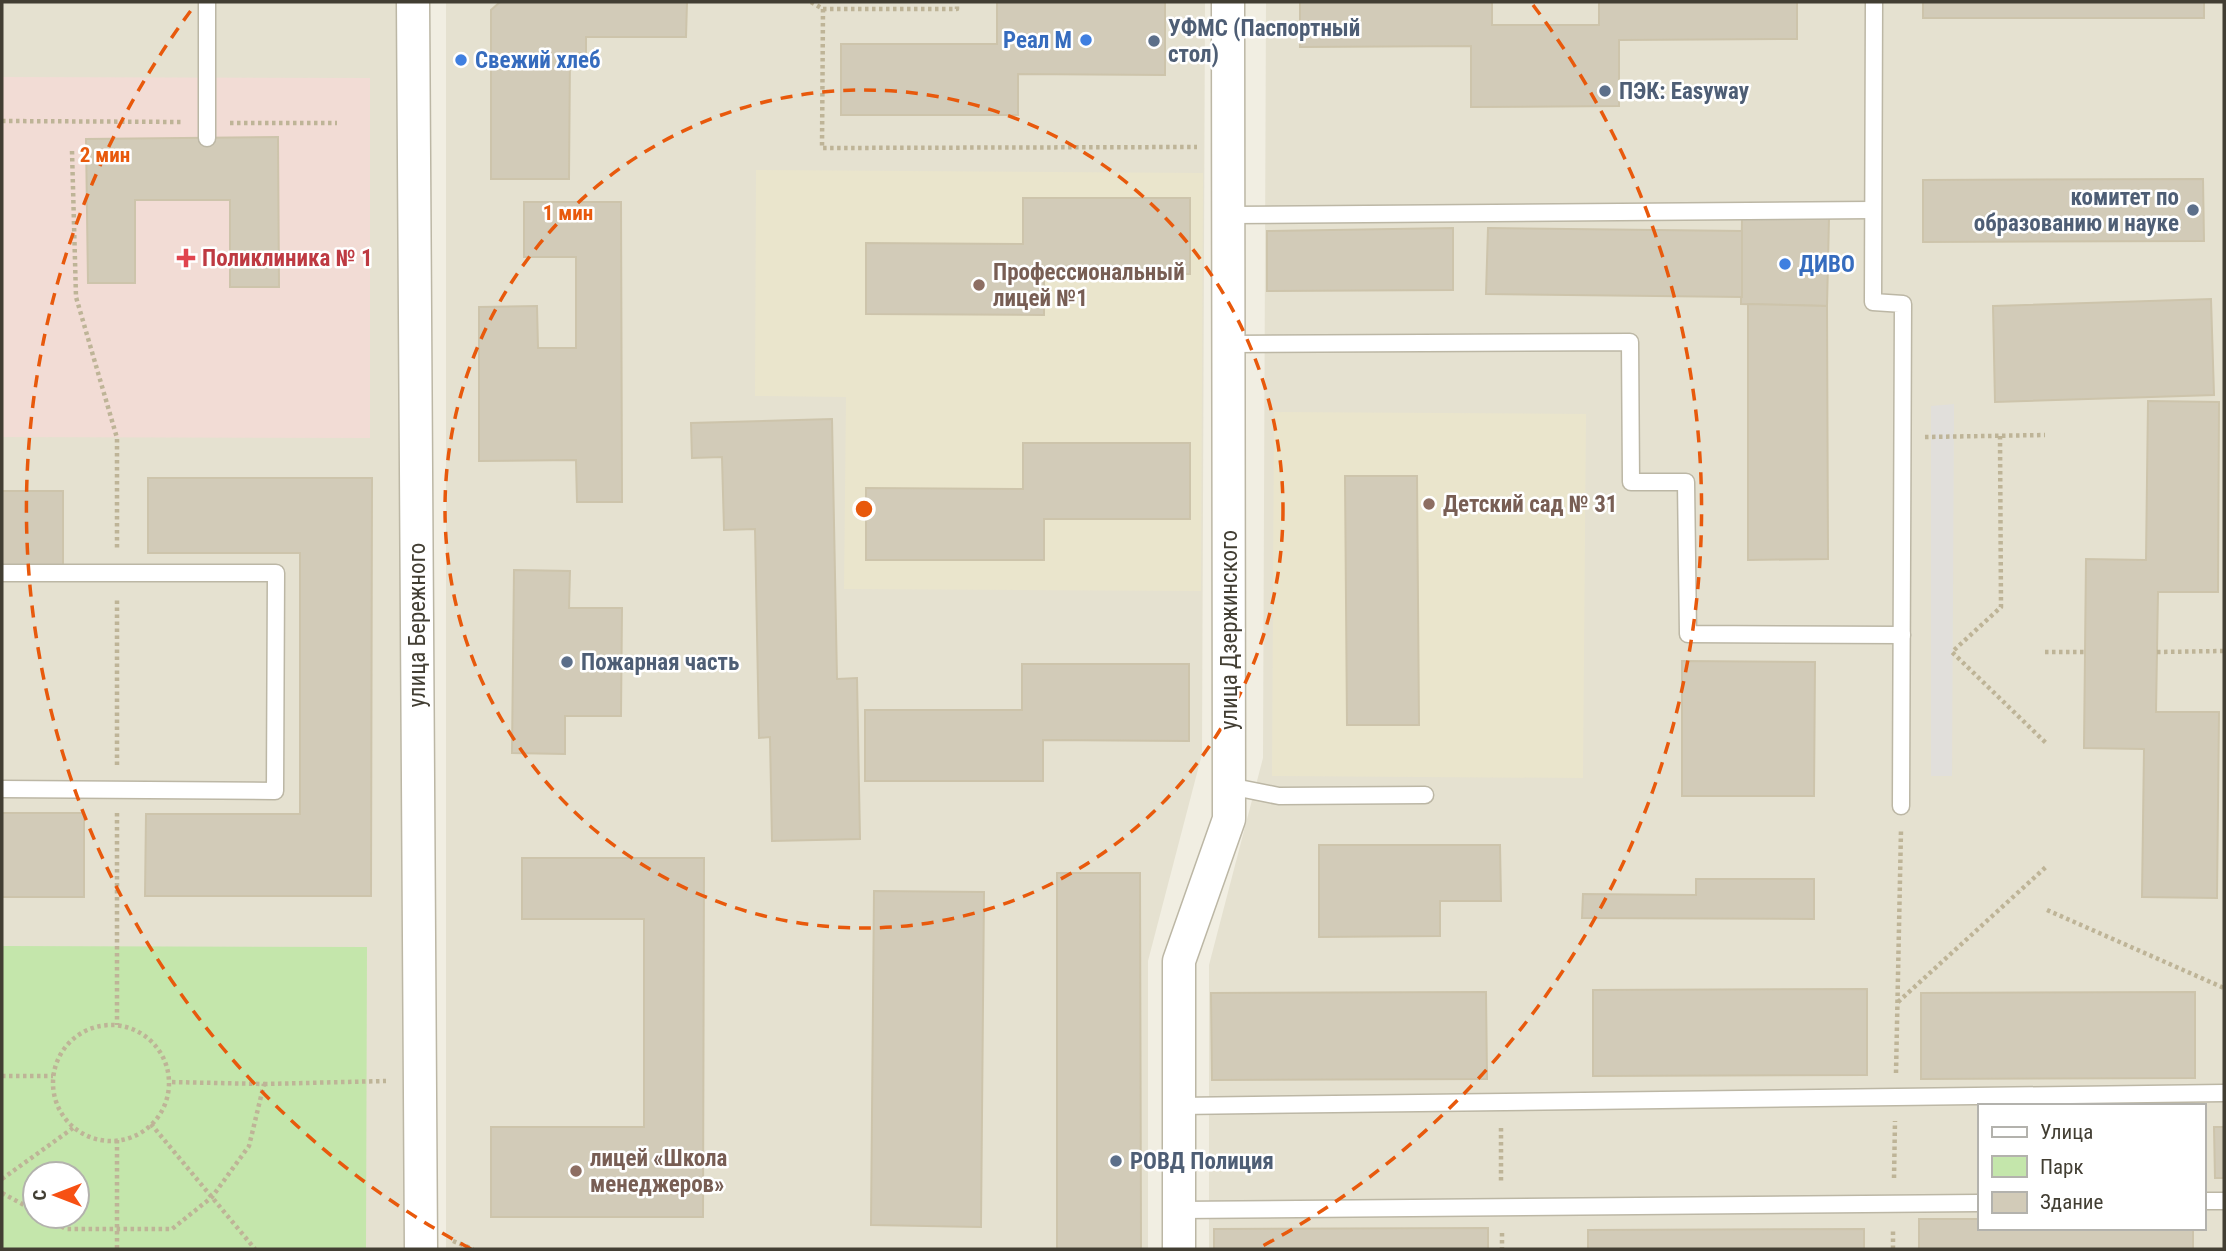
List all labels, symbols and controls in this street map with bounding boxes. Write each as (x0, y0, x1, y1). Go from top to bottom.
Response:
place label: УФМС (Паспортный стол) (1168, 15, 1360, 68)
place label: Реал М (1003, 27, 1072, 54)
marker: Реал М (1078, 32, 1094, 48)
marker: УФМС (Паспортный стол) (1146, 33, 1162, 49)
place label: Свежий хлеб (475, 47, 601, 74)
marker: Свежий хлеб (453, 52, 469, 68)
place label: ПЭК: Easyway (1619, 78, 1750, 105)
marker: ПЭК: Easyway (1597, 83, 1613, 99)
text: 2 мин (80, 143, 130, 167)
place label: комитет по образованию и науке (1974, 184, 2179, 237)
text: 1 мин (543, 201, 593, 225)
marker: комитет по образованию и науке (2185, 202, 2201, 218)
place label: Поликлиника № 1 (202, 245, 373, 272)
marker: Поликлиника № 1 (176, 248, 196, 268)
place label: ДИВО (1799, 251, 1855, 278)
marker: ДИВО (1777, 256, 1793, 272)
place label: Профессиональный лицей №1 (993, 259, 1185, 312)
marker: Профессиональный лицей №1 (971, 277, 987, 293)
place label: Детский сад № 31 (1443, 491, 1617, 518)
marker: Детский сад № 31 (1421, 496, 1437, 512)
centre of rings (852, 497, 876, 521)
street label: улица Дзержинского (1216, 530, 1243, 730)
street label: улица Бережного (404, 543, 431, 707)
place label: Пожарная часть (581, 649, 739, 676)
marker: Пожарная часть (559, 654, 575, 670)
legend (1978, 1104, 2205, 1230)
text: Улица (2040, 1120, 2093, 1144)
place label: лицей «Школа менеджеров» (590, 1145, 727, 1198)
place label: РОВД Полиция (1130, 1148, 1274, 1175)
marker: РОВД Полиция (1108, 1153, 1124, 1169)
text: Парк (2040, 1155, 2084, 1179)
north arrow (21, 1160, 91, 1230)
marker: лицей «Школа менеджеров» (568, 1163, 584, 1179)
text: С (28, 1189, 51, 1200)
text: Здание (2040, 1190, 2104, 1214)

